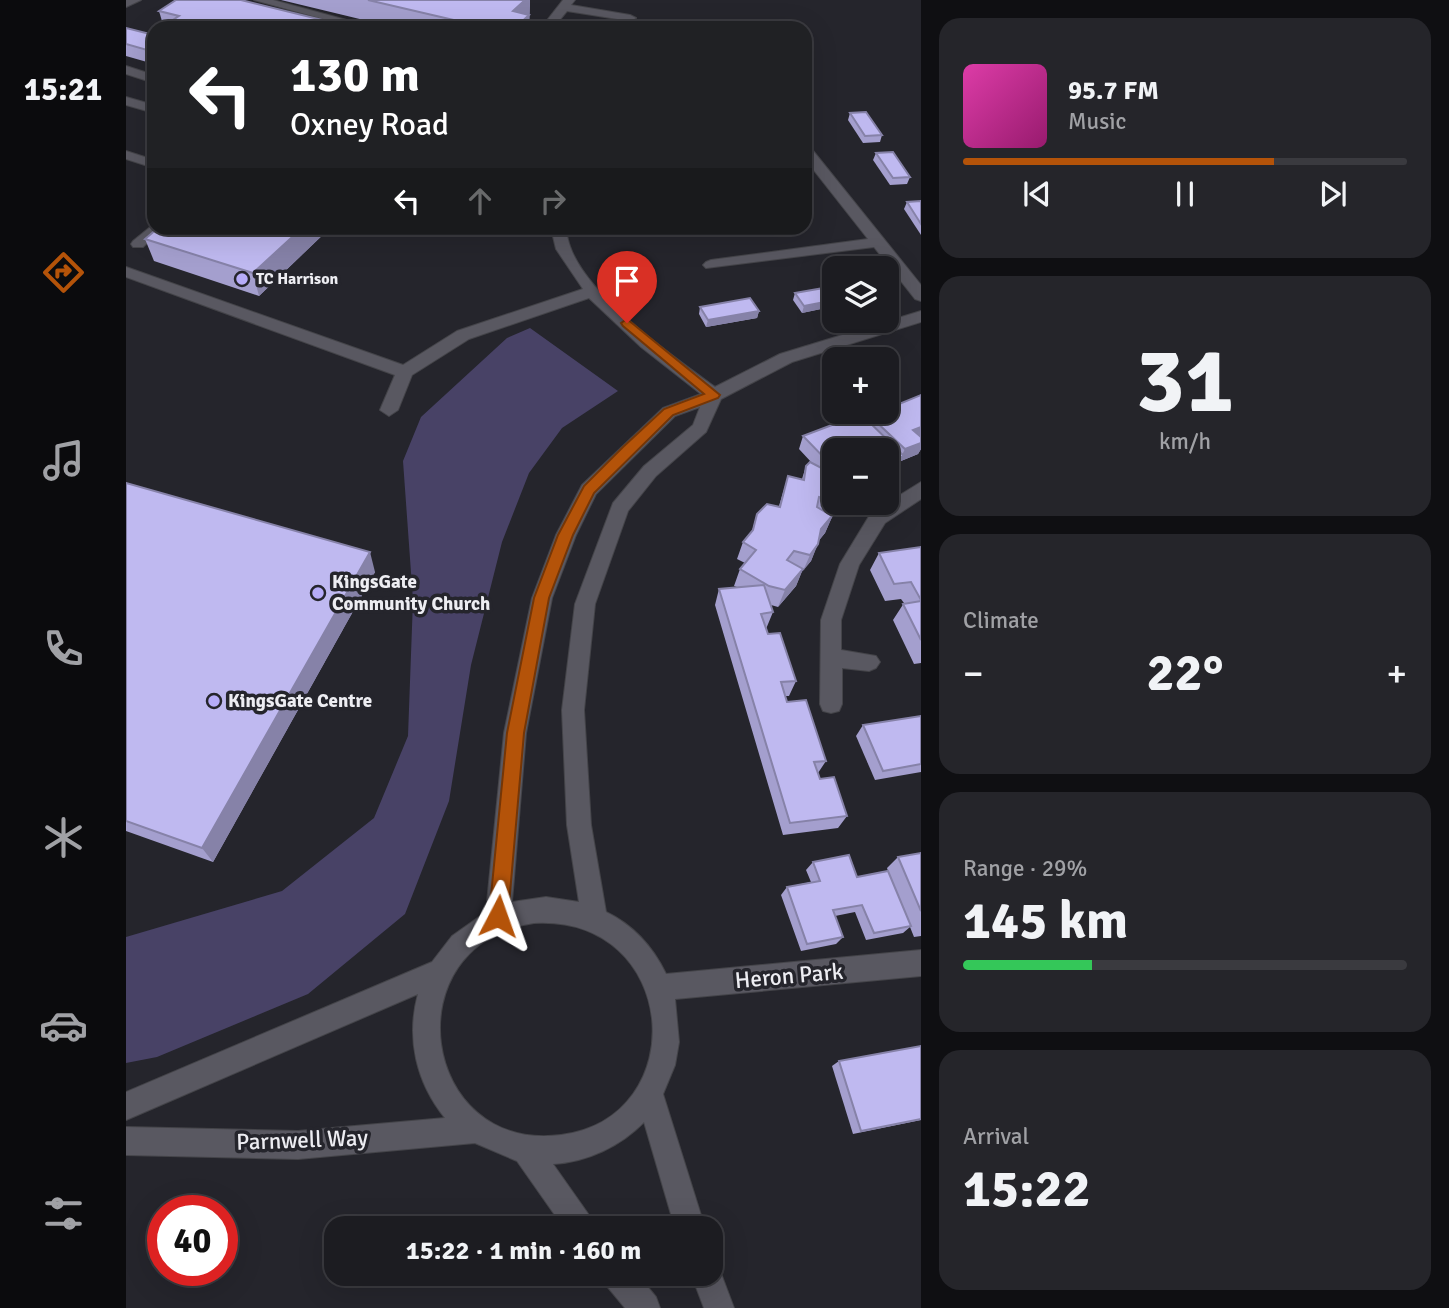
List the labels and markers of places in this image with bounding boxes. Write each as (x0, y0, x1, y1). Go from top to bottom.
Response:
pin (597, 251, 657, 323)
place label: TC Harrison (256, 269, 339, 289)
marker: TC Harrison (234, 271, 250, 287)
place label: KingsGate Community Church (332, 570, 490, 616)
marker: KingsGate Community Church (310, 585, 326, 601)
place label: KingsGate Centre (228, 689, 372, 713)
marker: KingsGate Centre (206, 693, 222, 709)

